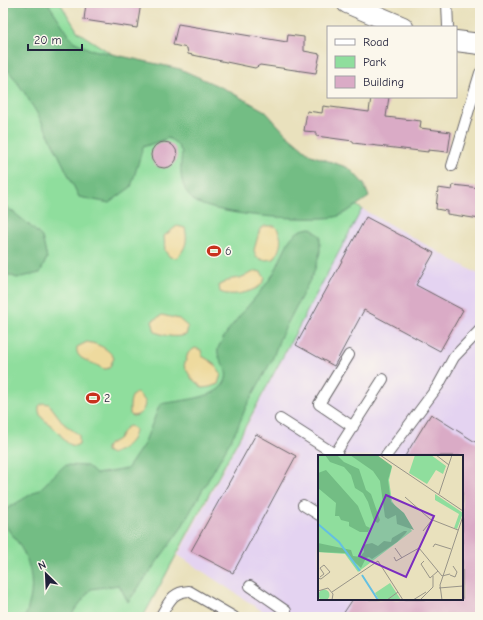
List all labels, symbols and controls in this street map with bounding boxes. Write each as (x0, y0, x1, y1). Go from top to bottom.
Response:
scale bar (28, 26, 82, 52)
legend (327, 26, 457, 98)
text: 20 m (34, 33, 62, 47)
text: Road (363, 35, 389, 49)
text: Park (363, 55, 386, 69)
text: Building (363, 75, 404, 89)
sports icon: 6 (206, 243, 222, 259)
place label: 6 (225, 244, 232, 258)
sports icon: 2 (85, 390, 101, 406)
place label: 2 (104, 391, 110, 405)
inset map (318, 455, 463, 600)
north arrow (26, 554, 66, 594)
text: N (36, 558, 48, 573)

